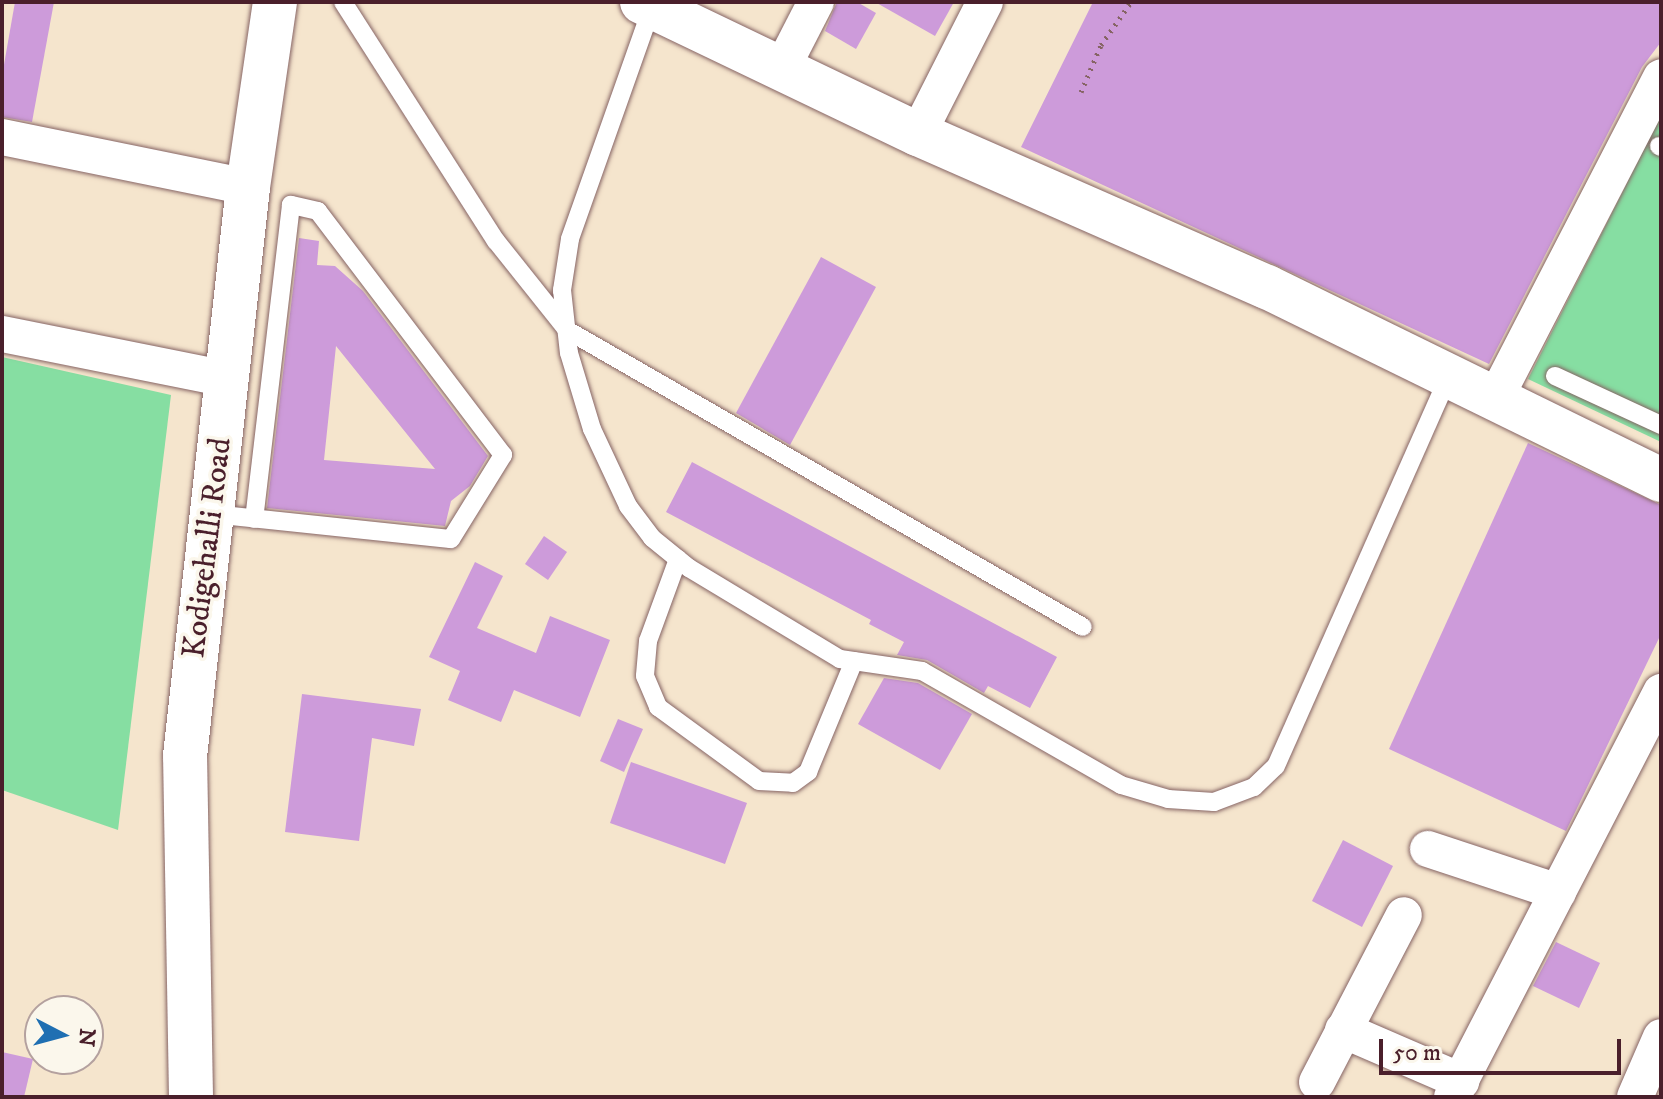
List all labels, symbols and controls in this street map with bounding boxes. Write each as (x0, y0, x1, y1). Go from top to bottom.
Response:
street label: Kodigehalli Road (175, 436, 241, 660)
north arrow (24, 995, 104, 1075)
scale bar (1383, 1023, 1625, 1073)
text: N (72, 1027, 101, 1048)
text: 50 m (1393, 1038, 1441, 1068)

